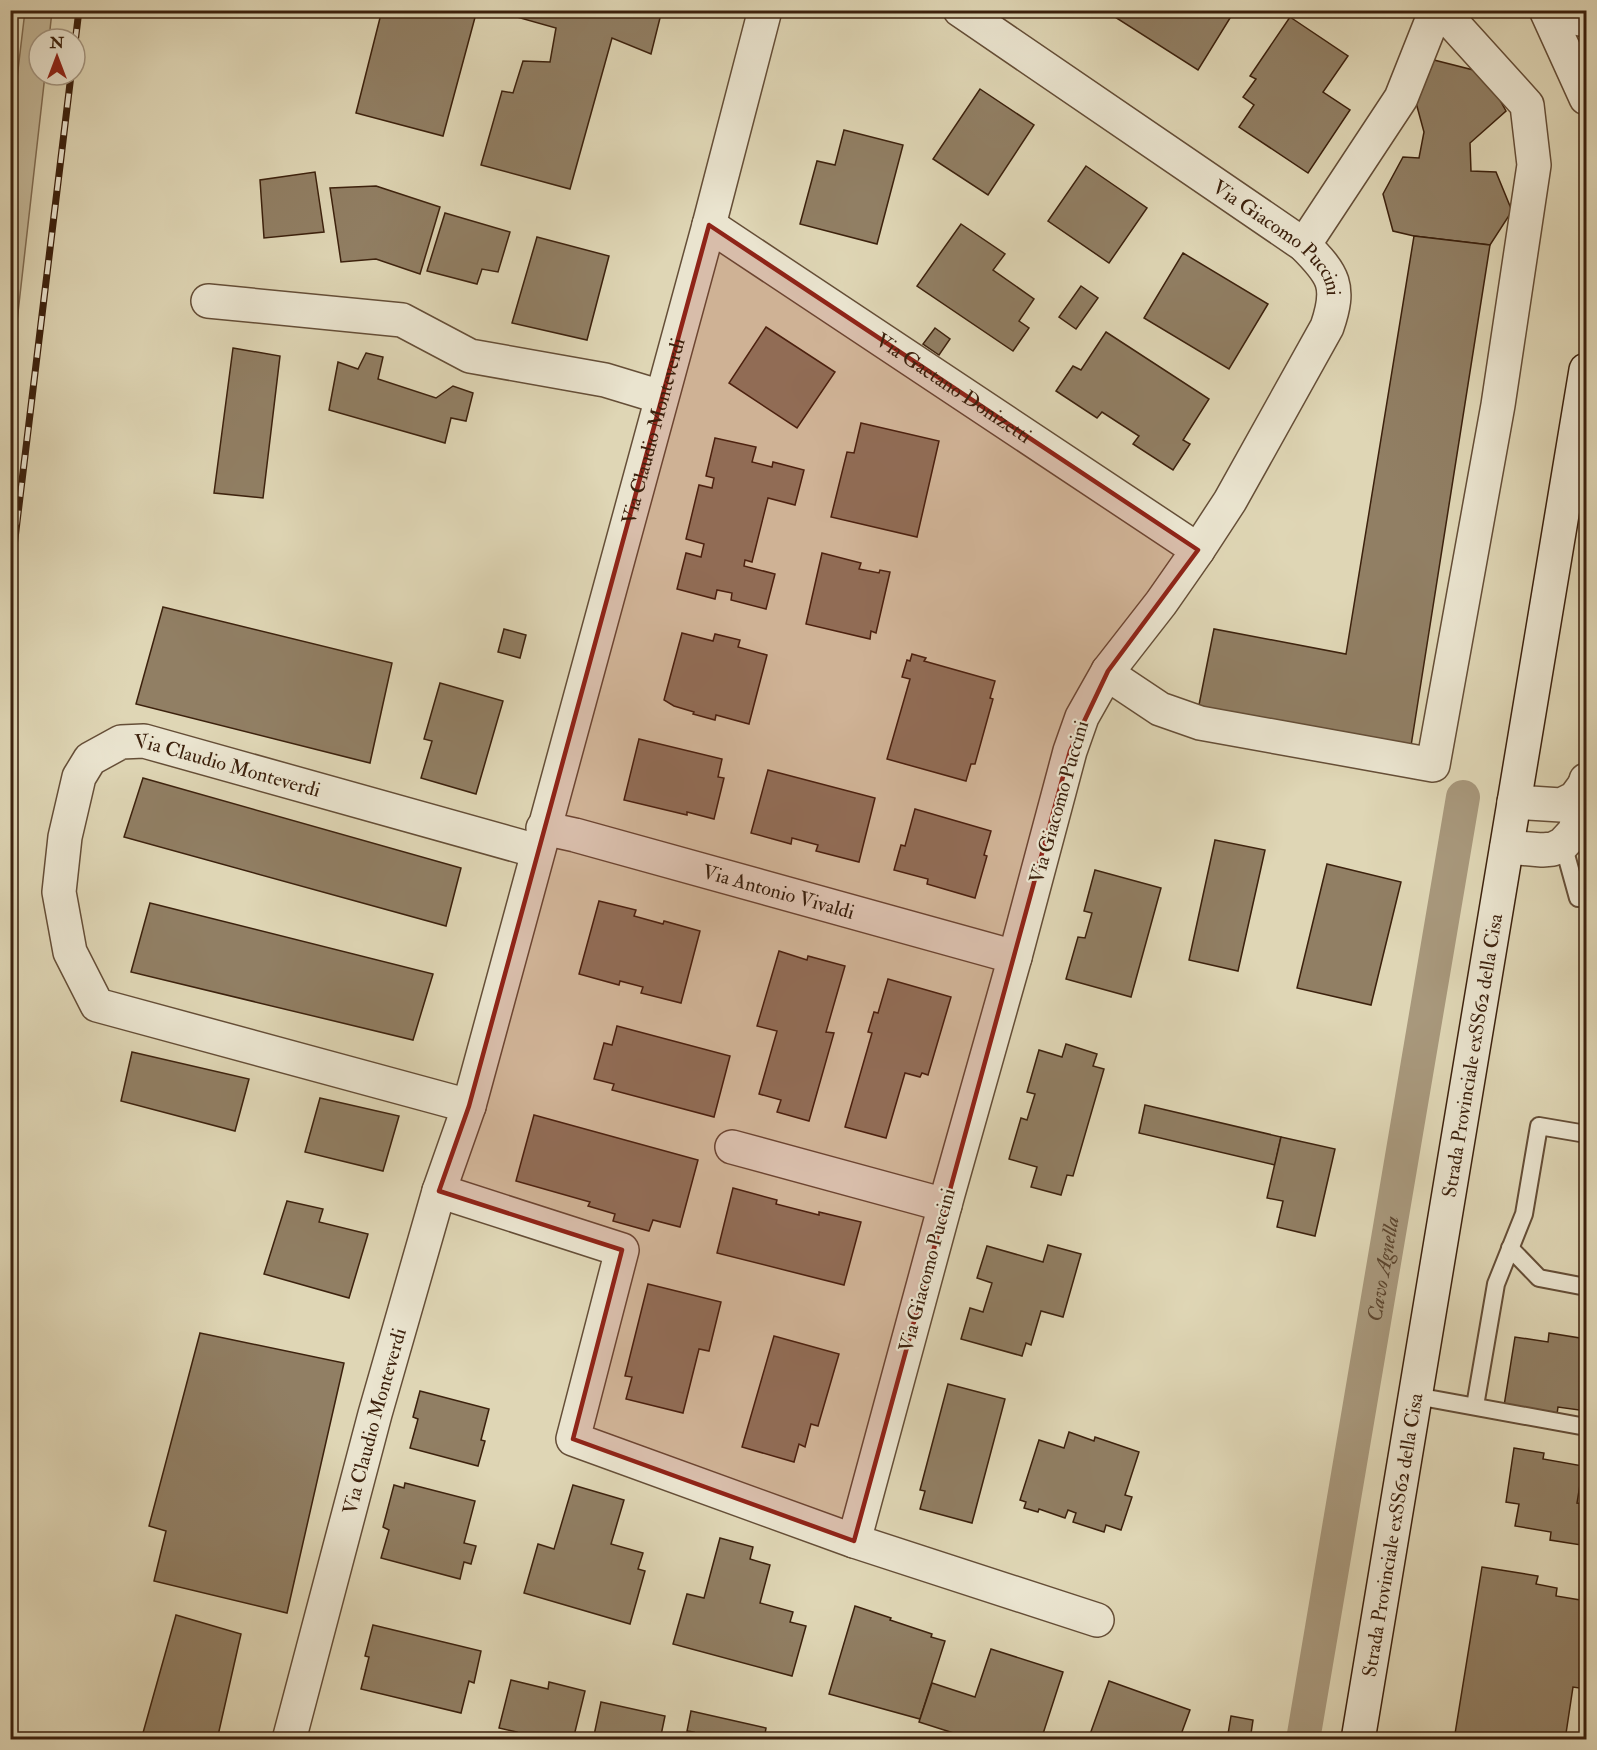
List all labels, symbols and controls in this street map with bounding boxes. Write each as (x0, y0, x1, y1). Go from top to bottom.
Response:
north arrow (27, 27, 87, 87)
text: N (49, 33, 65, 53)
street label: Via Giacomo Puccini (1208, 174, 1346, 296)
street label: Via Gaetano Donizetti (871, 327, 1037, 449)
street label: Via Claudio Monteverdi (616, 335, 690, 527)
street label: Via Giacomo Puccini (1024, 718, 1094, 886)
street label: Via Claudio Monteverdi (134, 728, 323, 802)
street label: Via Antonio Vivaldi (700, 858, 857, 924)
street label: Strada Provinciale exSS62 della Cisa (1436, 911, 1508, 1199)
street label: Via Giacomo Puccini (893, 1186, 961, 1354)
water label: Cavo Agnella (1361, 1214, 1405, 1324)
street label: Via Claudio Monteverdi (337, 1325, 412, 1517)
street label: Strada Provinciale exSS62 della Cisa (1356, 1390, 1428, 1679)

